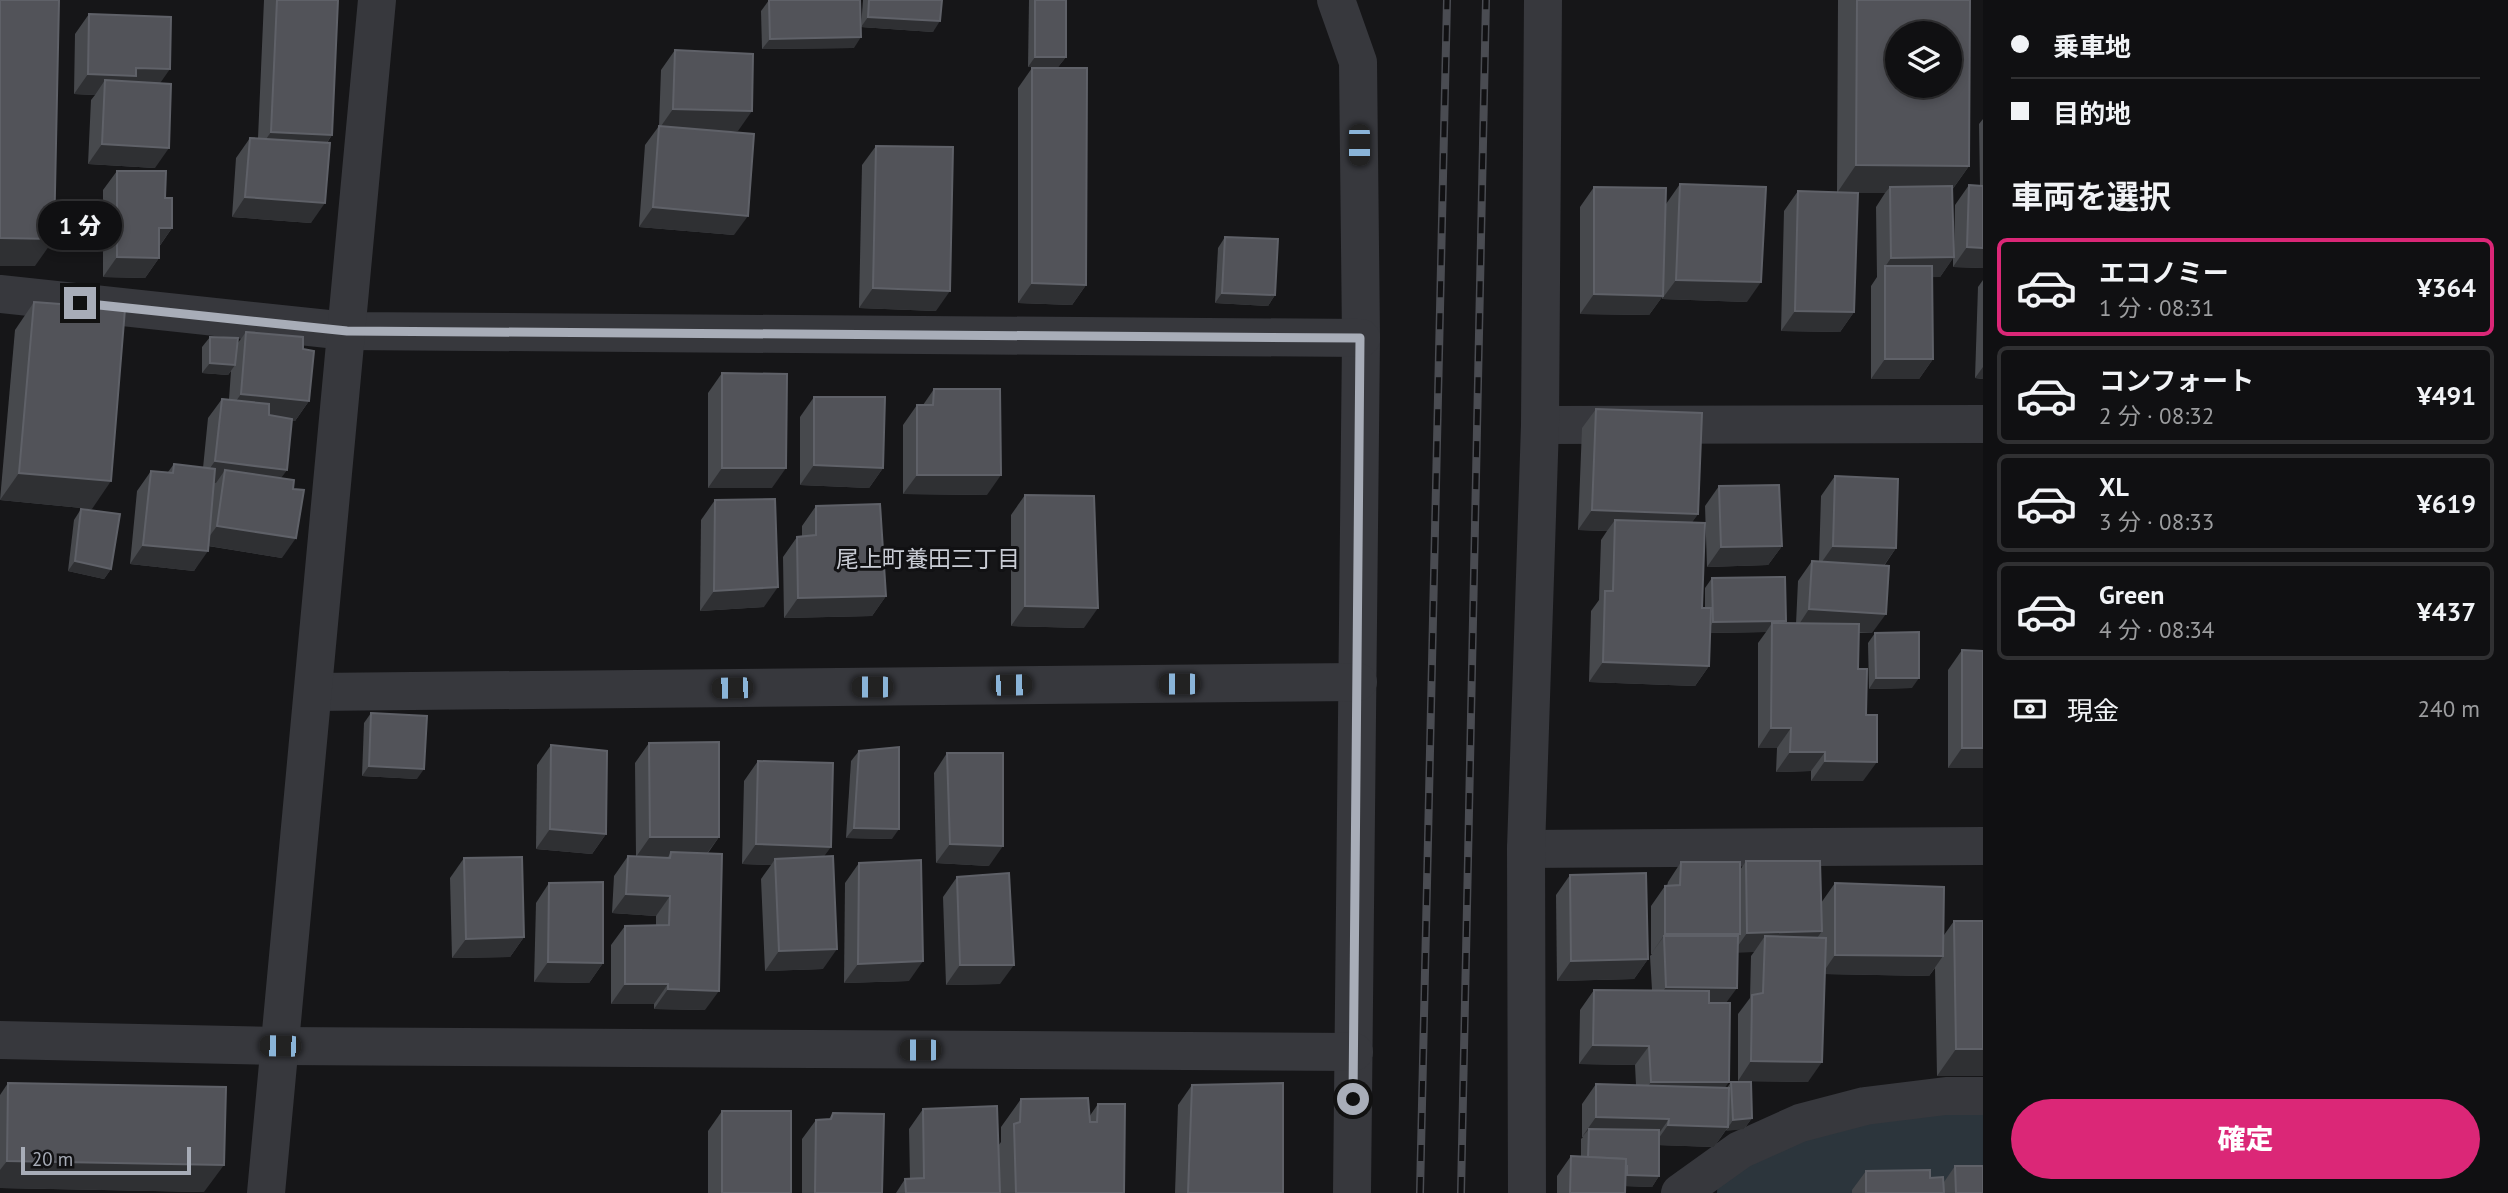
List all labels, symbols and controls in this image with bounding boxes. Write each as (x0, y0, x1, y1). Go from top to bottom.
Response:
map controls (1885, 21, 1962, 98)
button: layers (1885, 21, 1962, 98)
text: 乗車地 (2053, 30, 2131, 63)
text: 目的地 (2053, 97, 2131, 130)
car (1349, 124, 1370, 166)
text: 車両を選択 (2011, 175, 2171, 217)
callout: 1 分 (38, 202, 122, 250)
text: 1 分 (59, 211, 101, 240)
icon: car (2015, 256, 2078, 319)
text: エコノミー (2099, 256, 2229, 289)
text: ¥364 (2417, 271, 2476, 304)
route end (64, 287, 96, 319)
text: 1 分 · 08:31 (2099, 293, 2214, 322)
icon: car (2015, 364, 2078, 427)
text: コンフォート (2099, 364, 2254, 397)
text: ¥491 (2417, 379, 2476, 412)
text: 2 分 · 08:32 (2099, 401, 2214, 430)
text: XL (2099, 470, 2129, 503)
icon: car (2015, 472, 2078, 535)
text: ¥619 (2417, 487, 2476, 520)
text: 3 分 · 08:33 (2099, 507, 2214, 536)
district label: 尾上町養田三丁目 (836, 544, 1020, 573)
text: Green (2099, 578, 2164, 611)
icon: car (2015, 580, 2078, 643)
text: ¥437 (2417, 595, 2476, 628)
text: 4 分 · 08:34 (2099, 615, 2214, 644)
car (990, 674, 1033, 696)
car (1159, 674, 1201, 695)
car (711, 677, 754, 699)
car (852, 677, 894, 698)
icon: cash (2011, 690, 2049, 728)
text: 現金 (2067, 694, 2119, 727)
text: 240 m (2418, 694, 2480, 723)
car (259, 1035, 302, 1057)
car (900, 1040, 942, 1061)
route start (1337, 1083, 1369, 1115)
button: 確定 (2011, 1099, 2480, 1179)
scale bar (21, 1144, 191, 1176)
text: 20 m (32, 1147, 73, 1171)

